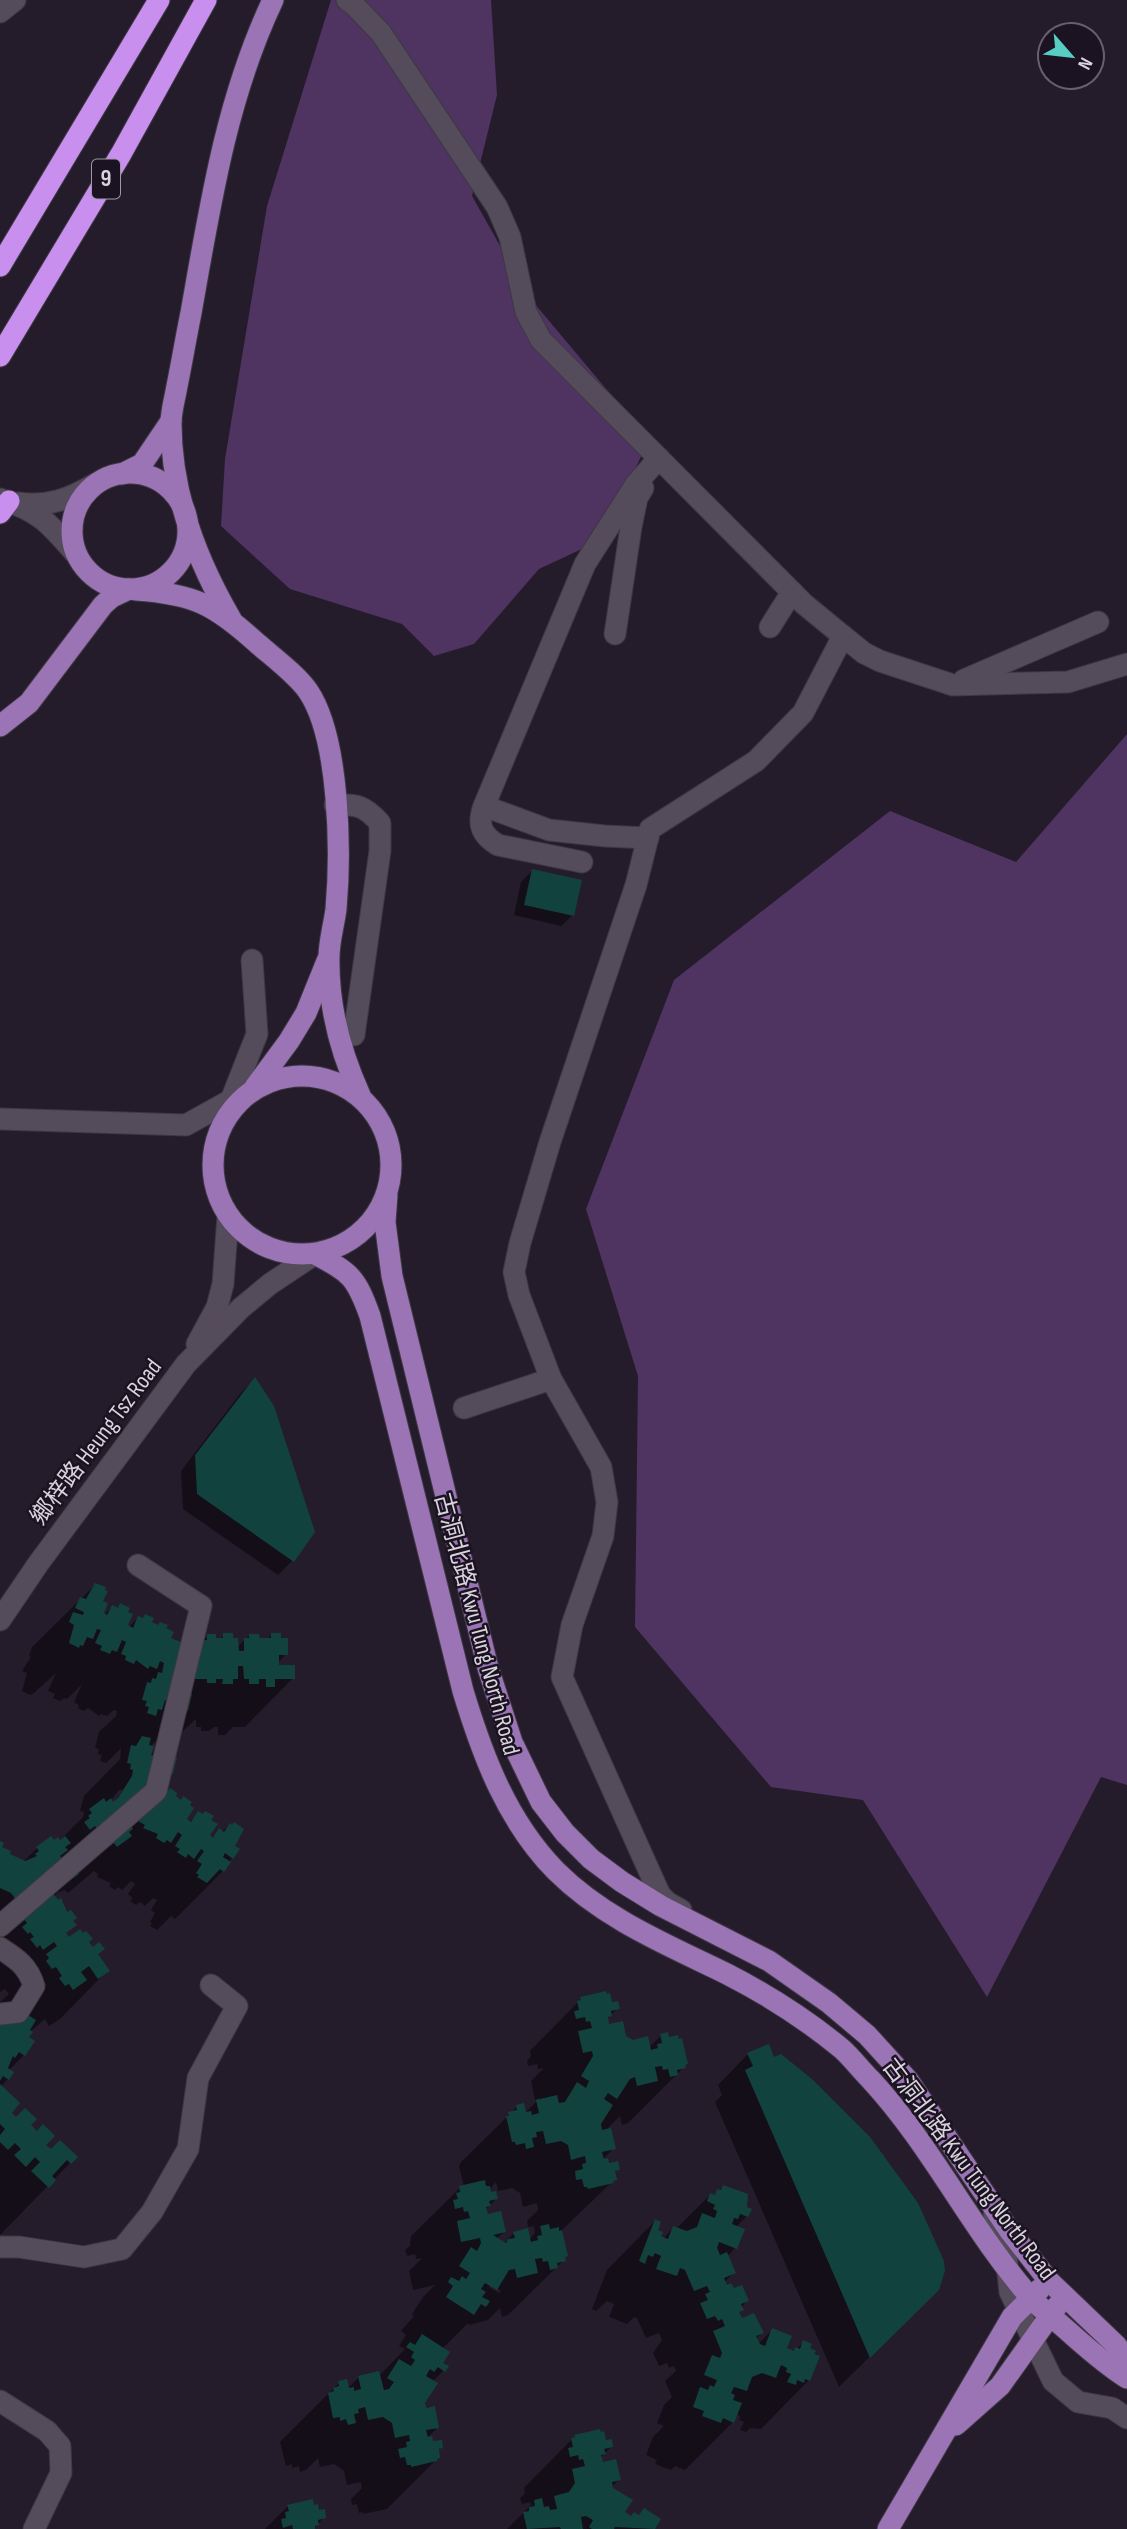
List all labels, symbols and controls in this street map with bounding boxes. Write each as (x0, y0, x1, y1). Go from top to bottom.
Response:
north arrow (1036, 21, 1106, 91)
text: N (1072, 53, 1097, 73)
road number: 9 (92, 160, 120, 198)
street label: 鄉梓路 Heung Tsz Road (24, 1353, 168, 1531)
street label: 古洞北路 Kwu Tung North Road (428, 1490, 526, 1758)
street label: 古洞北路 Kwu Tung North Road (876, 2052, 1062, 2286)

